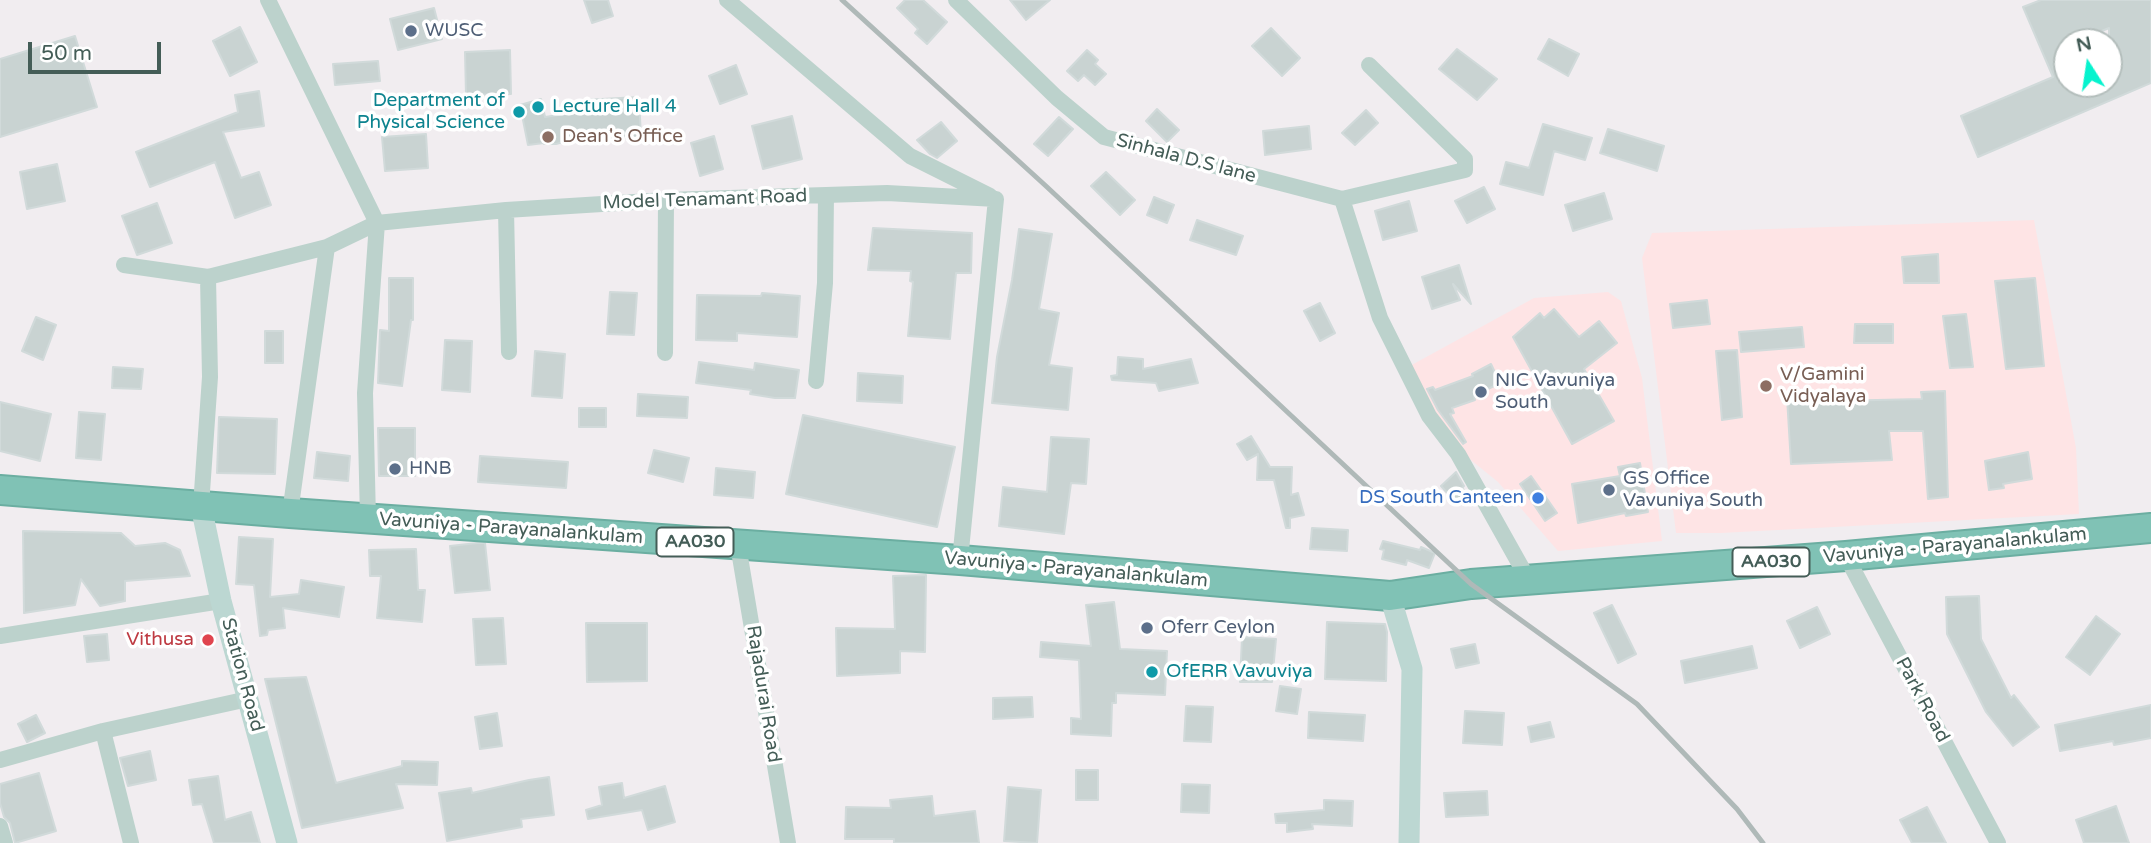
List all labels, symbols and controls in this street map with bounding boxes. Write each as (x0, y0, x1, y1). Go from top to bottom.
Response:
place label: WUSC (425, 20, 484, 42)
marker: WUSC (403, 23, 419, 39)
scale bar (32, 28, 164, 72)
north arrow (2053, 28, 2123, 98)
text: N (2074, 32, 2094, 57)
text: 50 m (41, 41, 92, 66)
place label: Department of Physical Science (357, 90, 505, 134)
place label: Lecture Hall 4 (552, 96, 677, 118)
marker: Lecture Hall 4 (530, 99, 546, 115)
marker: Department of Physical Science (511, 104, 527, 120)
place label: Dean's Office (562, 126, 683, 148)
marker: Dean's Office (540, 129, 556, 145)
street label: Sinhala D.S lane (1114, 129, 1258, 189)
street label: Model Tenamant Road (602, 185, 808, 215)
place label: V/Gamini Vidyalaya (1780, 364, 1866, 408)
place label: NIC Vavuniya South (1495, 370, 1615, 414)
marker: V/Gamini Vidyalaya (1758, 378, 1774, 394)
marker: NIC Vavuniya South (1473, 384, 1489, 400)
place label: HNB (409, 458, 452, 480)
marker: HNB (387, 461, 403, 477)
place label: GS Office Vavuniya South (1623, 468, 1763, 512)
marker: GS Office Vavuniya South (1601, 482, 1617, 498)
place label: DS South Canteen (1359, 487, 1524, 509)
marker: DS South Canteen (1530, 490, 1546, 506)
street label: Vavuniya - Parayanalankulam (378, 508, 644, 550)
street label: Vavuniya - Parayanalankulam (1822, 523, 2088, 569)
road number: AA030 (656, 528, 734, 556)
street label: Vavuniya - Parayanalankulam (943, 547, 1209, 593)
road number: AA030 (1732, 548, 1810, 576)
street label: Station Road (216, 616, 268, 734)
place label: Oferr Ceylon (1161, 617, 1275, 639)
marker: Oferr Ceylon (1139, 620, 1155, 636)
street label: Rajadurai Road (741, 624, 785, 764)
place label: Vithusa (126, 629, 194, 651)
marker: Vithusa (200, 632, 216, 648)
street label: Park Road (1890, 653, 1954, 747)
place label: OfERR Vavuviya (1166, 661, 1313, 683)
marker: OfERR Vavuviya (1144, 664, 1160, 680)

